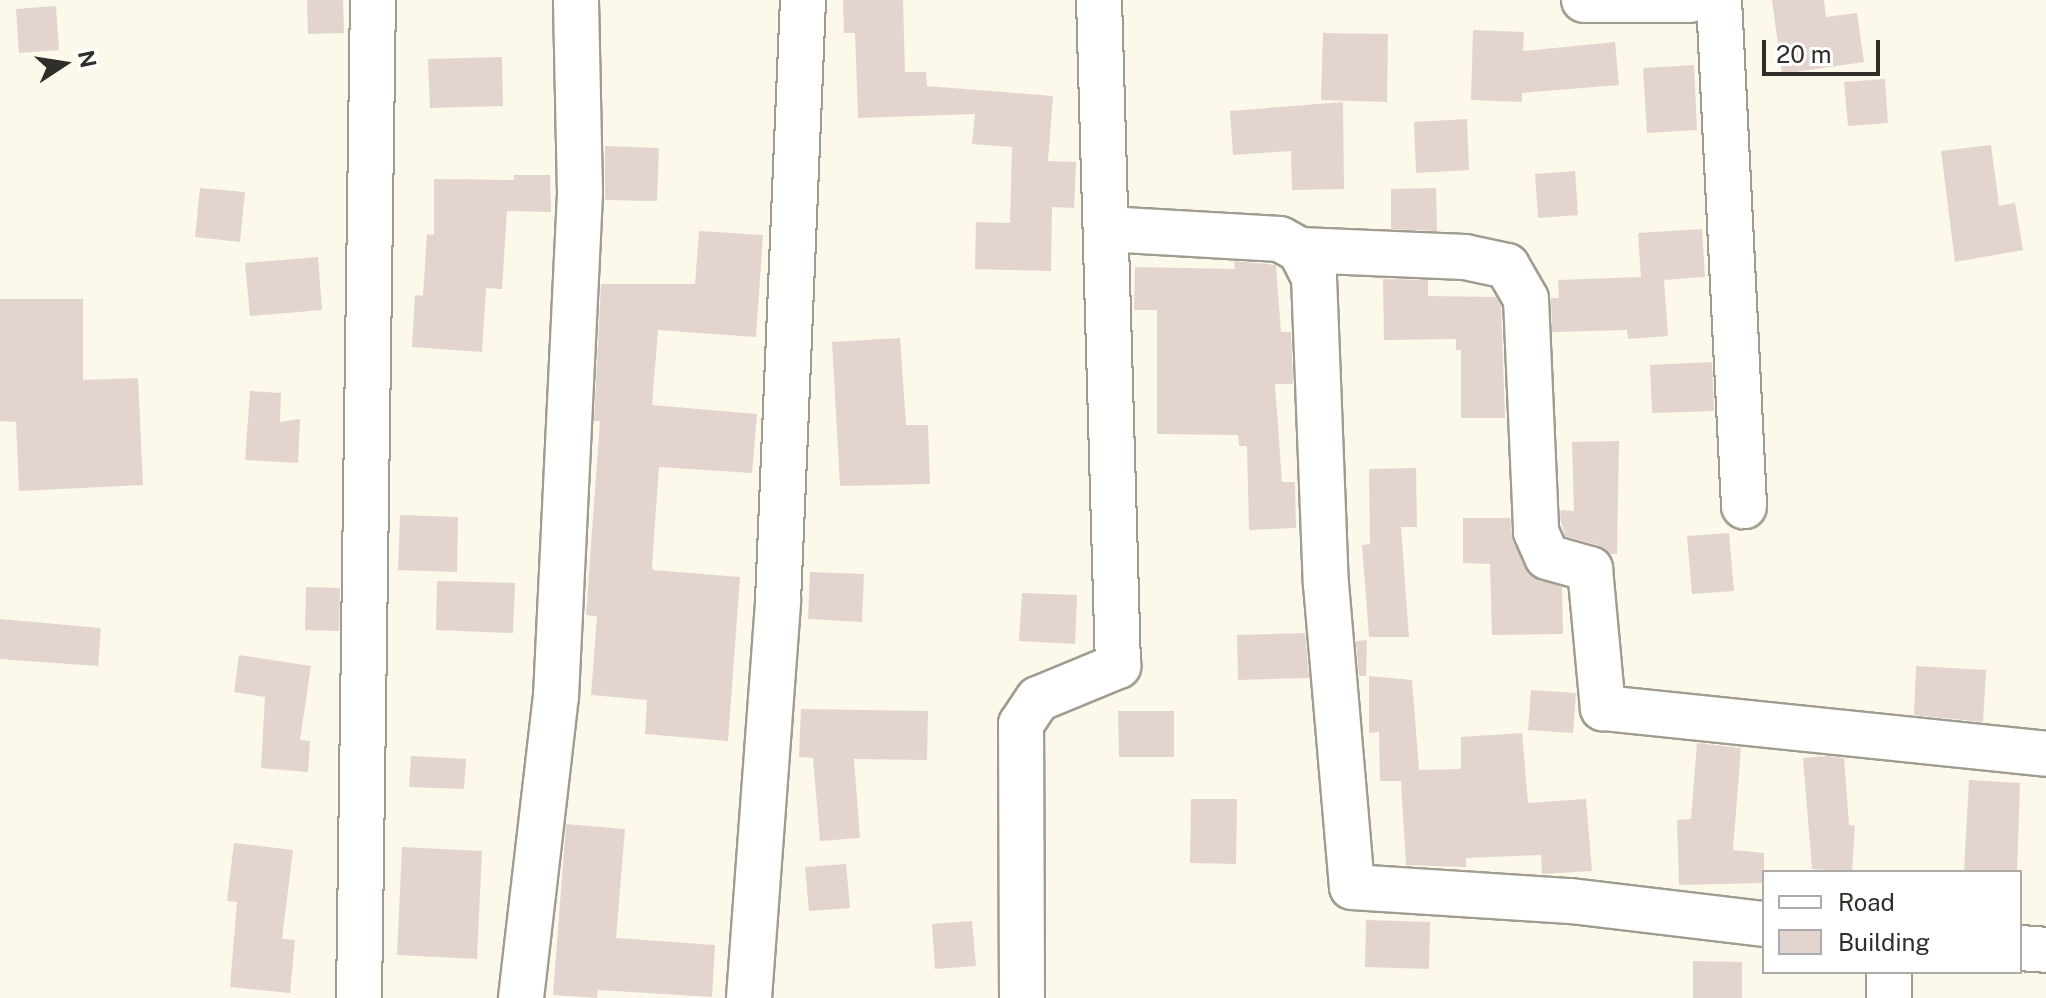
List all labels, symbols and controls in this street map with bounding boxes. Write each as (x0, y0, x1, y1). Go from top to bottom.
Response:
north arrow (24, 24, 104, 104)
scale bar (1766, 24, 1884, 74)
text: 20 m (1776, 40, 1832, 68)
text: N (73, 48, 102, 70)
legend (1762, 870, 2022, 974)
text: Road (1838, 888, 1895, 916)
text: Building (1838, 928, 1930, 956)

